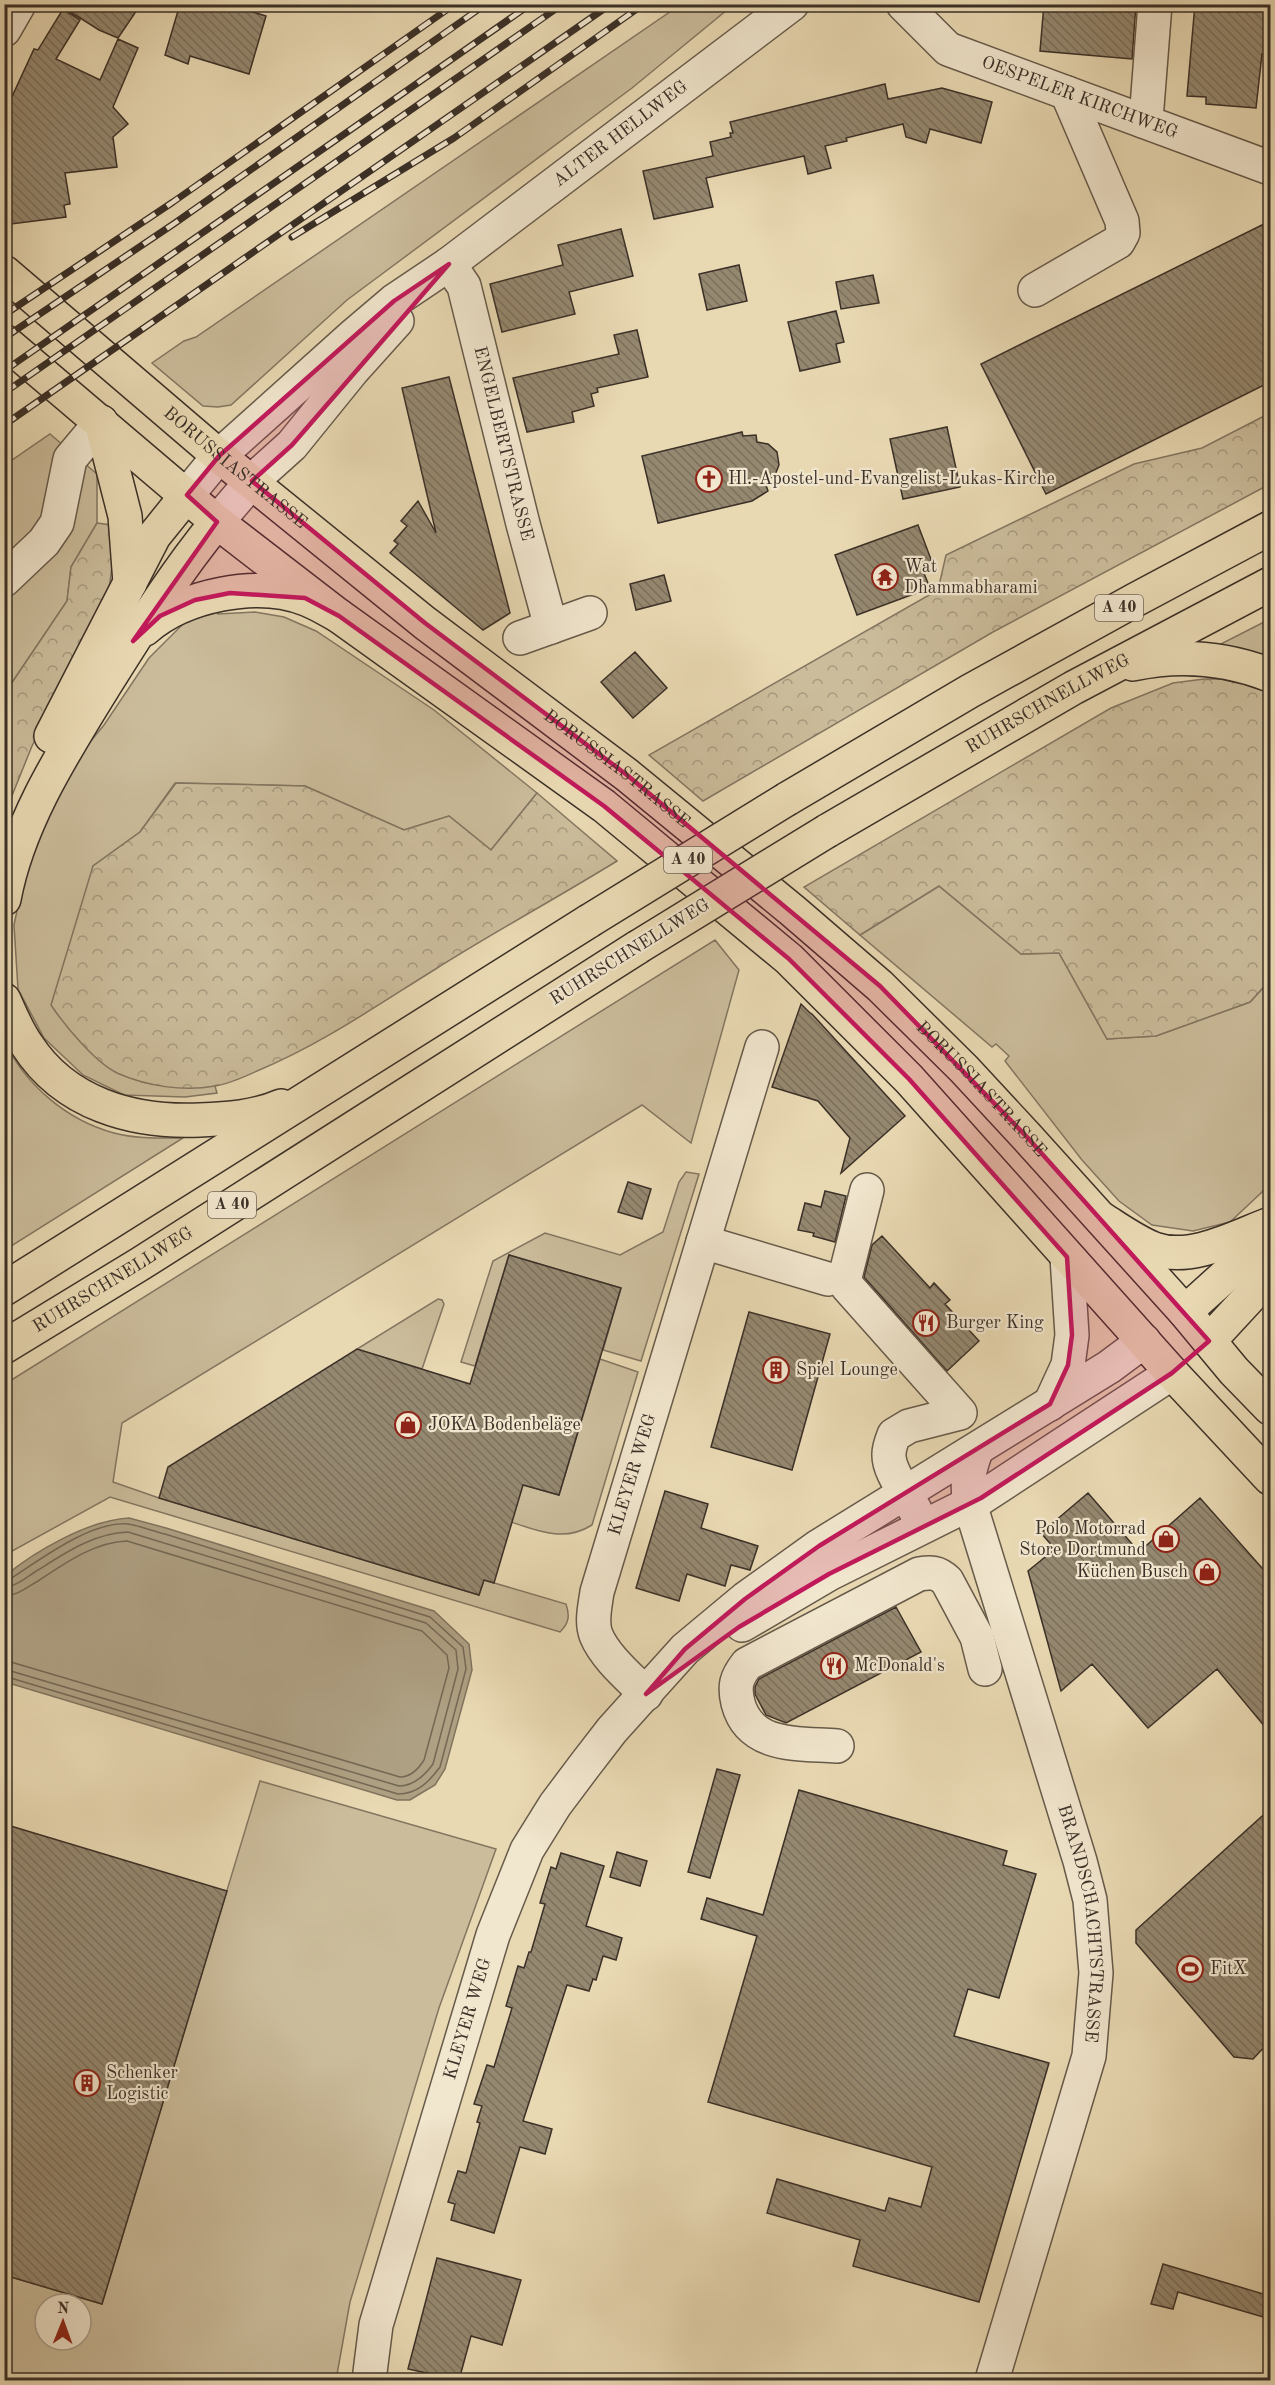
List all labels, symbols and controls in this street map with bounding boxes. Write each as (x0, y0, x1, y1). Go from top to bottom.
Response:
street label: OESPELER KIRCHWEG (979, 53, 1180, 142)
street label: ALTER HELLWEG (550, 77, 691, 190)
street label: ENGELBERTSTRASSE (470, 344, 536, 543)
street label: BORUSSIASTRASSE (160, 404, 310, 532)
church icon: Hl.-Apostel-und-Evangelist-Lukas-Kirche (694, 464, 724, 494)
place label: Hl.-Apostel-und-Evangelist-Lukas-Kirche (728, 470, 1055, 488)
place label: Wat Dhammabharami (904, 558, 1038, 597)
temple icon: Wat Dhammabharami (870, 562, 900, 592)
road number: A 40 (1095, 595, 1143, 621)
street label: RUHRSCHNELLWEG (963, 651, 1133, 757)
street label: BORUSSIASTRASSE (540, 706, 693, 831)
road number: A 40 (664, 847, 712, 873)
street label: RUHRSCHNELLWEG (547, 895, 713, 1009)
street label: BORUSSIASTRASSE (912, 1018, 1050, 1161)
road number: A 40 (208, 1192, 256, 1218)
street label: RUHRSCHNELLWEG (30, 1224, 196, 1336)
restaurant icon: Burger King (911, 1308, 941, 1338)
place label: Burger King (946, 1314, 1044, 1332)
building icon: Spiel Lounge (761, 1355, 791, 1385)
place label: Spiel Lounge (796, 1361, 898, 1379)
shop icon: JOKA Bodenbeläge (393, 1410, 423, 1440)
street label: KLEYER WEG (606, 1412, 659, 1538)
place label: JOKA Bodenbeläge (428, 1416, 581, 1434)
place label: Polo Motorrad Store Dortmund (1019, 1520, 1146, 1559)
shop icon: Polo Motorrad Store Dortmund (1151, 1524, 1181, 1554)
shop icon: Küchen Busch (1192, 1557, 1222, 1587)
place label: Küchen Busch (1077, 1563, 1188, 1581)
restaurant icon: McDonald's (819, 1651, 849, 1681)
place label: McDonald's (854, 1657, 945, 1675)
street label: BRANDSCHACHTSTRASSE (1054, 1802, 1105, 2043)
sports icon: FitX (1175, 1954, 1205, 1984)
street label: KLEYER WEG (441, 1956, 495, 2082)
place label: FitX (1210, 1960, 1247, 1978)
place label: Schenker Logistic (106, 2064, 178, 2103)
building icon: Schenker Logistic (72, 2068, 102, 2098)
north arrow (33, 2292, 93, 2352)
text: N (57, 2301, 70, 2317)

